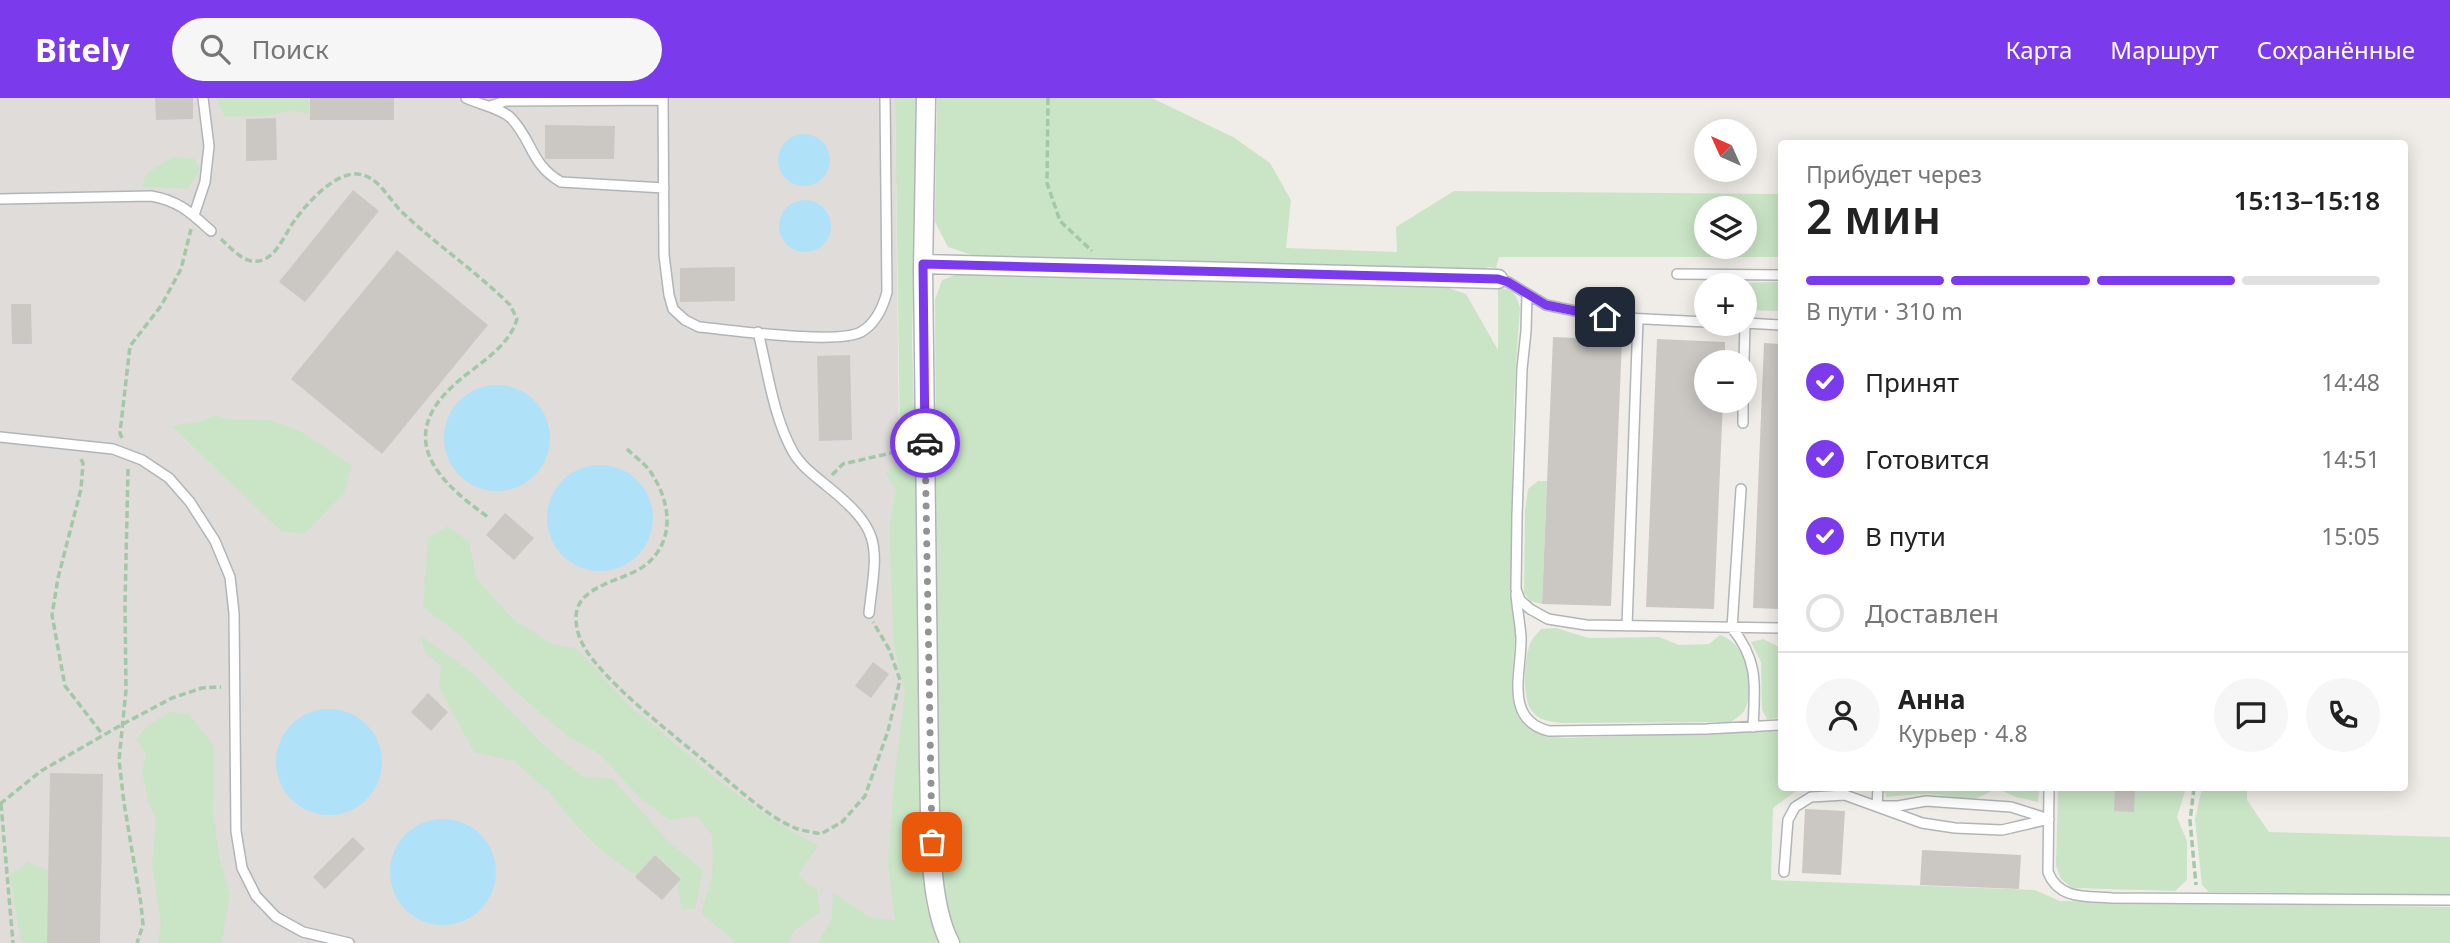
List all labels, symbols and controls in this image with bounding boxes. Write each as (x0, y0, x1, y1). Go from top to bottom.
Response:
search box (172, 18, 662, 81)
text: Bitely (35, 27, 130, 72)
icon: search (196, 30, 234, 68)
text: Поиск (252, 31, 329, 67)
text: Карта (2005, 33, 2072, 66)
text: Маршрут (2110, 33, 2219, 66)
text: Сохранённые (2257, 33, 2415, 66)
north arrow (1694, 119, 1757, 182)
map controls (1694, 119, 1757, 413)
text: Прибудет через (1806, 158, 1982, 190)
text: 15:13–15:18 (2234, 182, 2380, 218)
text: 2 мин (1806, 185, 1941, 247)
button: layers (1694, 196, 1757, 259)
button: + (1694, 273, 1757, 336)
pin (1575, 287, 1635, 347)
text: В пути · 310 m (1806, 295, 1963, 327)
icon: home (1586, 298, 1624, 336)
button: − (1694, 350, 1757, 413)
icon: check (1806, 363, 1844, 401)
text: Принят (1865, 364, 1959, 400)
text: 14:48 (2321, 366, 2380, 398)
courier (890, 408, 960, 478)
icon: car (906, 424, 944, 462)
icon: check (1806, 440, 1844, 478)
text: Готовится (1865, 441, 1990, 477)
text: 14:51 (2321, 443, 2380, 475)
icon: check (1806, 517, 1844, 555)
text: В пути (1865, 518, 1946, 554)
text: 15:05 (2321, 520, 2380, 552)
text: Доставлен (1865, 595, 1999, 631)
button: person (1806, 678, 1880, 752)
button: chat (2214, 678, 2288, 752)
button: phone (2306, 678, 2380, 752)
text: Анна (1898, 681, 1966, 717)
text: Курьер · 4.8 (1898, 717, 2028, 749)
pin (902, 812, 962, 872)
icon: bag (913, 823, 951, 861)

